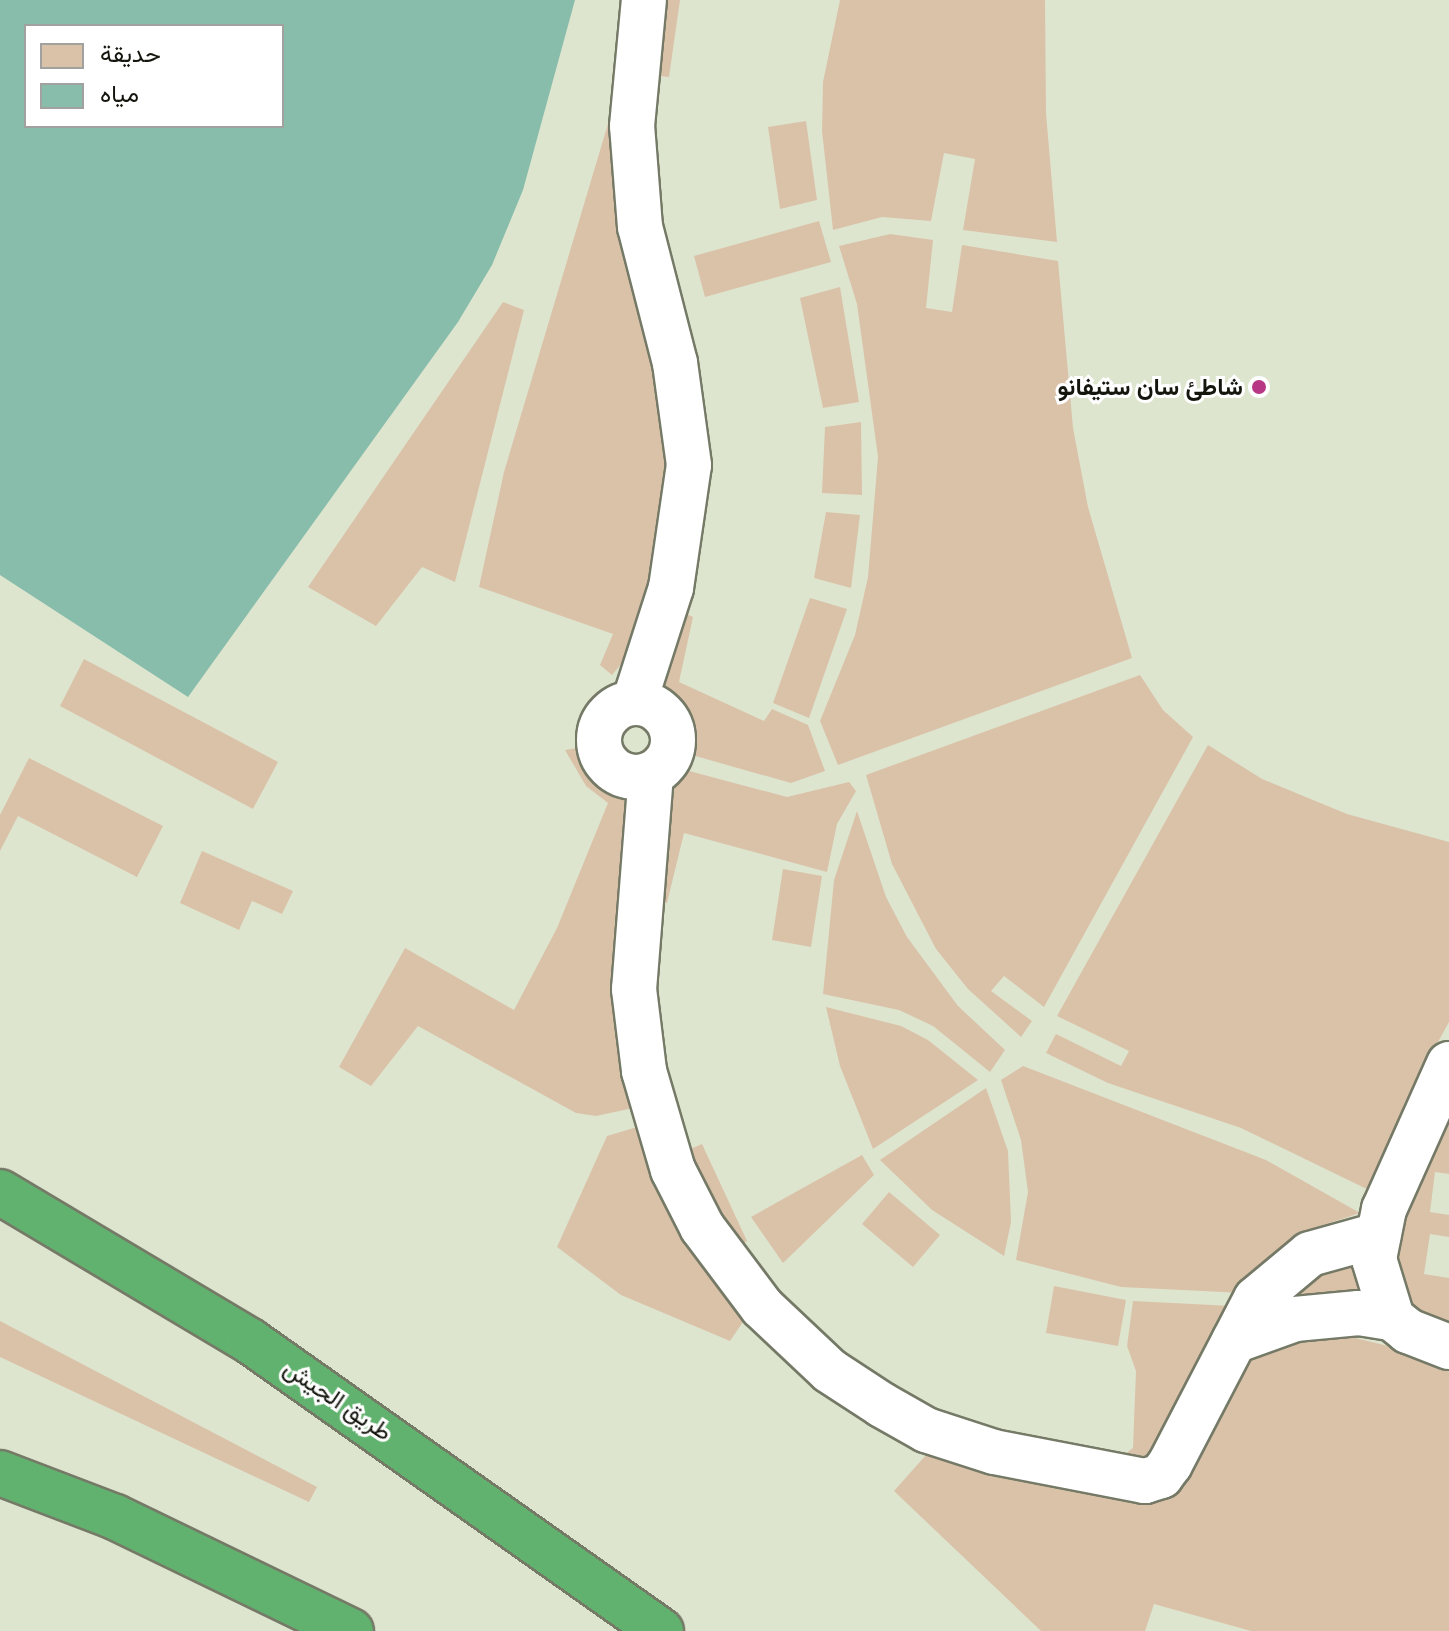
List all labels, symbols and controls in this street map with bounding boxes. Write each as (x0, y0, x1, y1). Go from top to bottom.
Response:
legend (24, 24, 284, 128)
text: حديقة (100, 38, 161, 69)
text: مياه (100, 78, 139, 109)
place label: شاطئ سان ستيفانو (1058, 373, 1243, 401)
marker: شاطئ سان ستيفانو (1250, 378, 1268, 396)
street label: طريق الجيش (278, 1353, 398, 1447)

